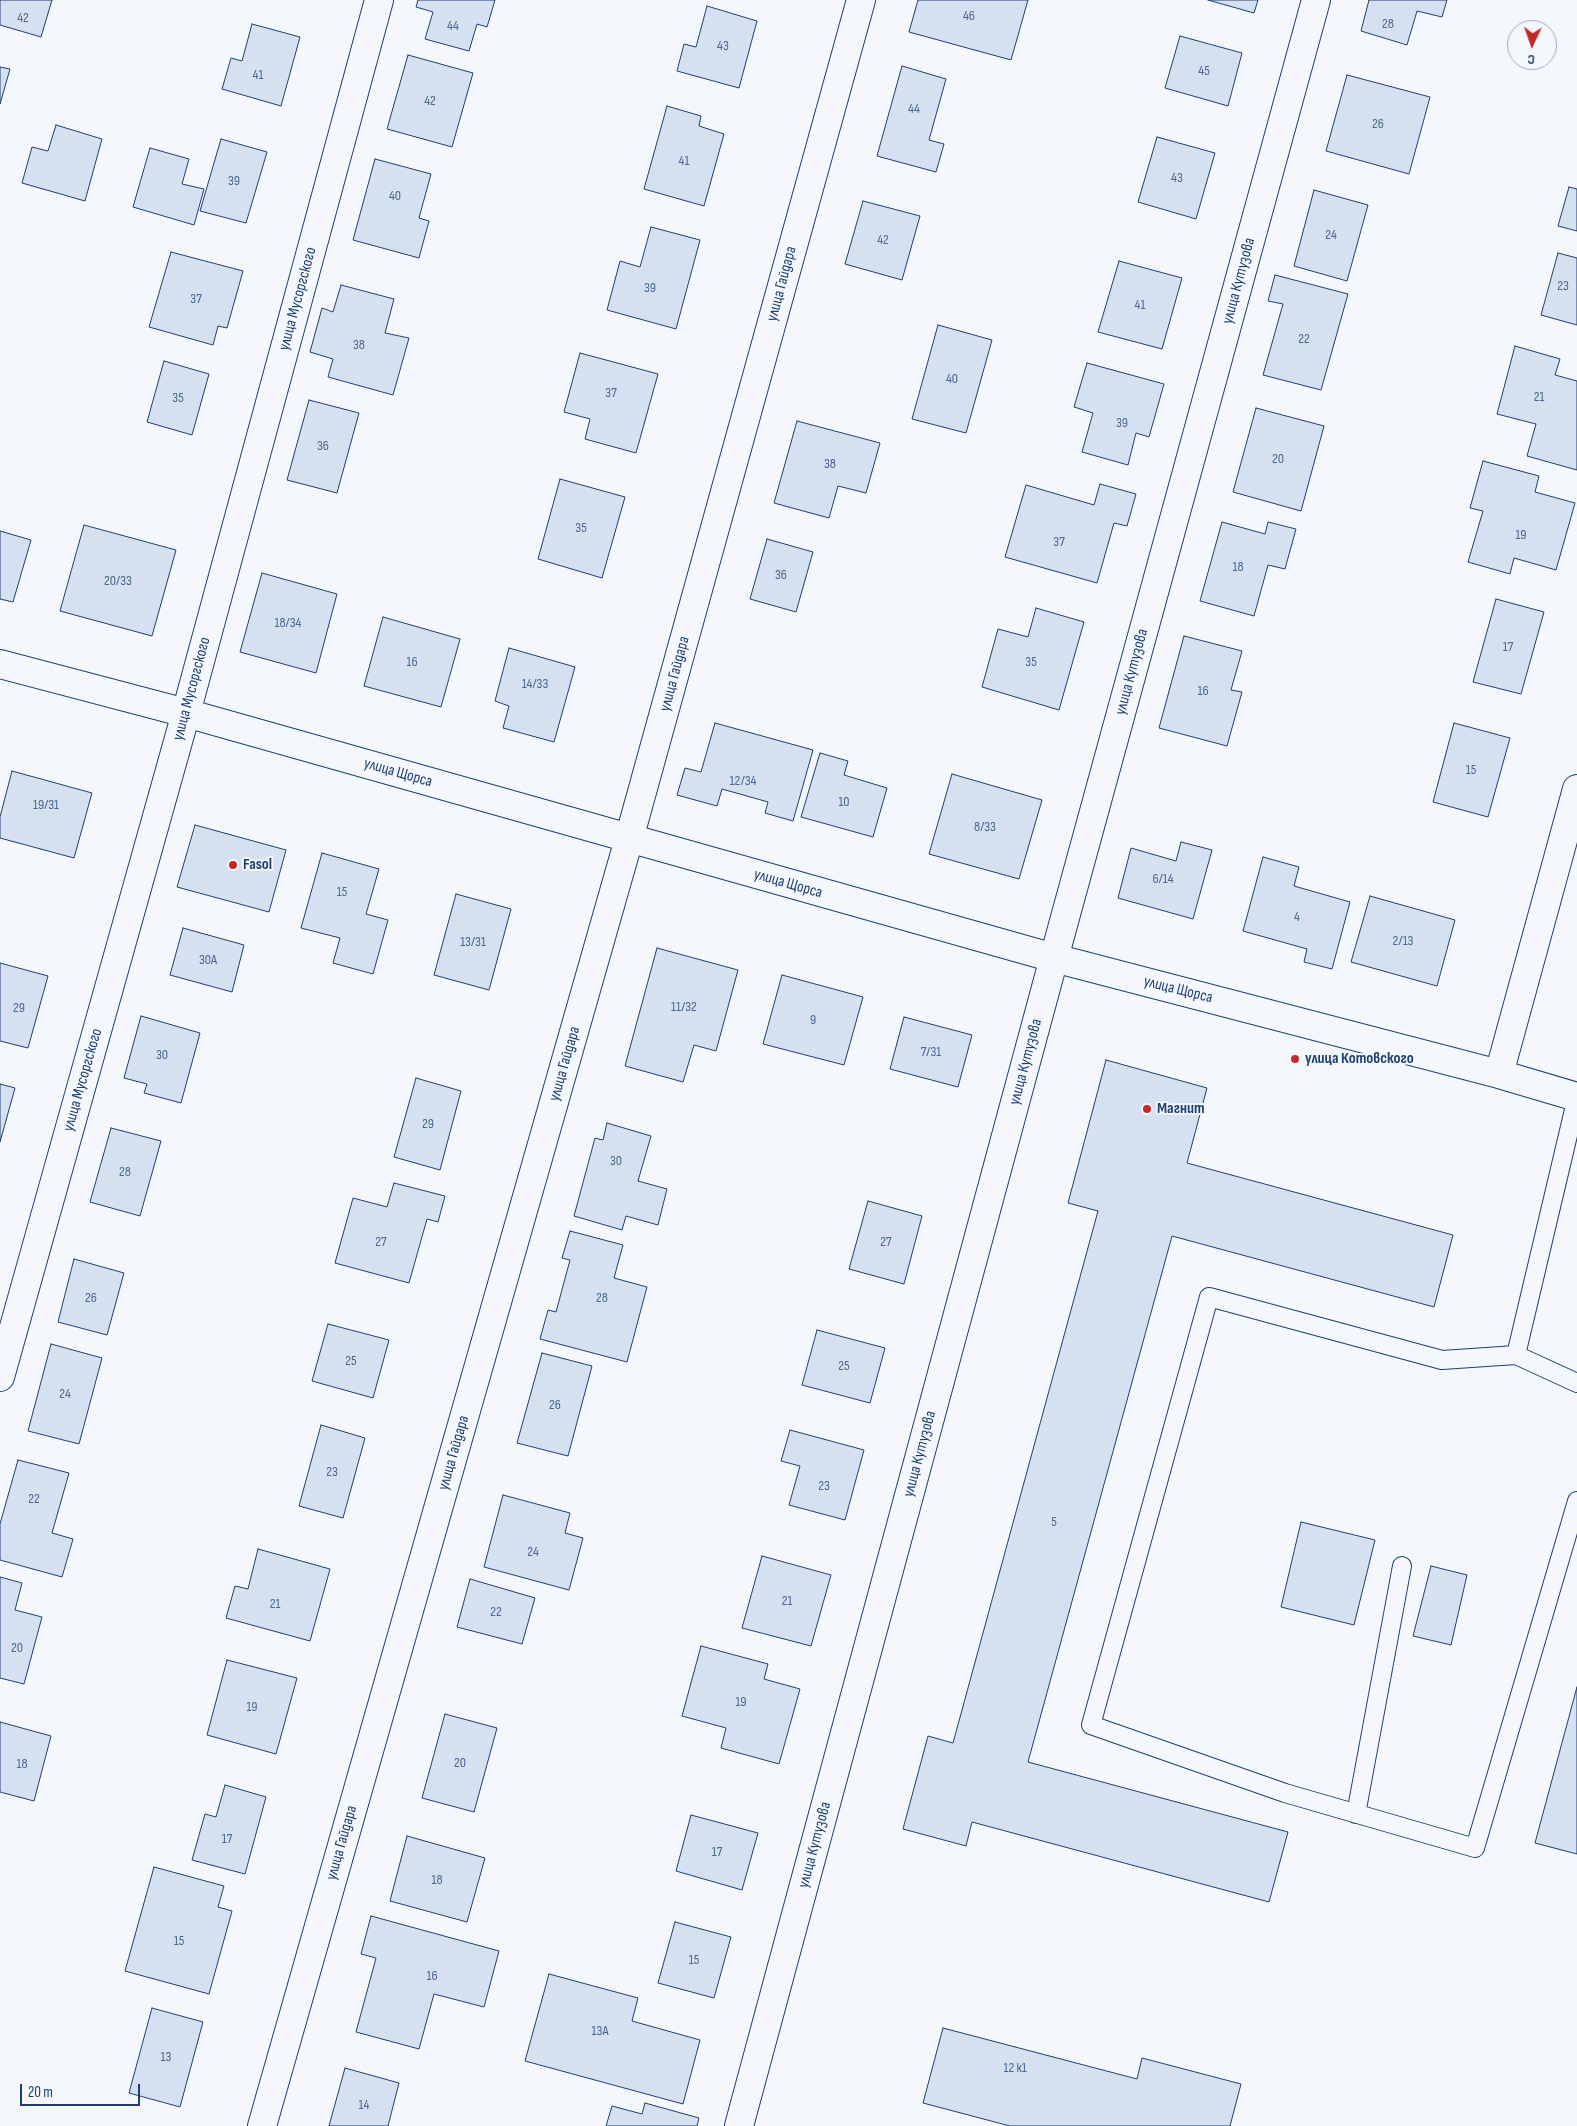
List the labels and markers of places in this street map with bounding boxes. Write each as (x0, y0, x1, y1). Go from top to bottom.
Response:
place label: Fasol (243, 855, 272, 875)
marker: Fasol (227, 859, 239, 871)
place label: улица Котовского (1305, 1049, 1414, 1069)
marker: улица Котовского (1289, 1053, 1301, 1065)
place label: Магнит (1157, 1099, 1205, 1119)
marker: Магнит (1141, 1103, 1153, 1115)

